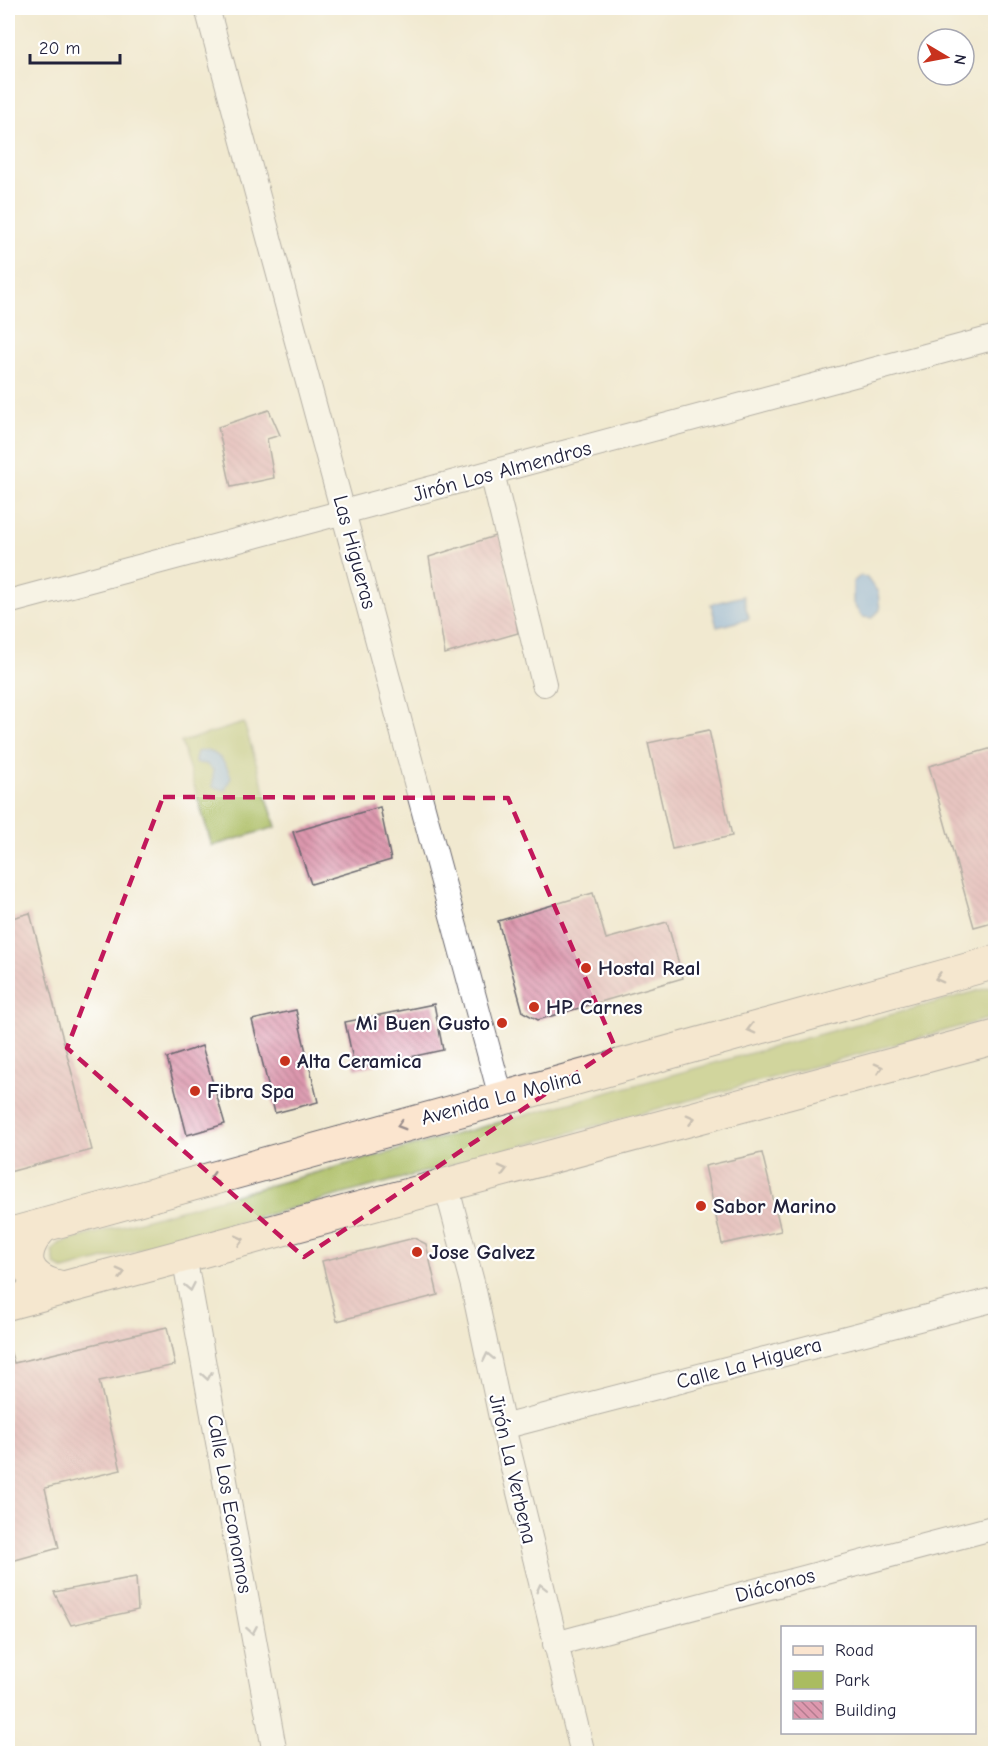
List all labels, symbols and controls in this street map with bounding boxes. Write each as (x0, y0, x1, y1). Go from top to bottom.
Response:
scale bar (30, 27, 120, 65)
north arrow (916, 27, 976, 87)
text: 20 m (39, 38, 80, 59)
text: N (950, 53, 970, 66)
street label: Jirón Los Almendros (410, 436, 594, 506)
street label: Las Higueras (328, 493, 382, 611)
place label: Hostal Real (598, 956, 700, 980)
marker: Hostal Real (579, 961, 593, 975)
one-way arrow (934, 970, 944, 983)
place label: HP Carnes (546, 995, 643, 1019)
marker: HP Carnes (527, 1000, 541, 1014)
place label: Mi Buen Gusto (356, 1011, 490, 1035)
marker: Mi Buen Gusto (495, 1016, 509, 1030)
one-way arrow (746, 1022, 757, 1034)
place label: Alta Ceramica (297, 1049, 422, 1073)
marker: Alta Ceramica (278, 1054, 292, 1068)
one-way arrow (874, 1063, 884, 1076)
street label: Avenida La Molina (418, 1064, 584, 1130)
place label: Fibra Spa (207, 1079, 294, 1103)
marker: Fibra Spa (188, 1084, 202, 1098)
one-way arrow (685, 1114, 696, 1126)
one-way arrow (396, 1118, 407, 1130)
one-way arrow (497, 1164, 507, 1177)
one-way arrow (208, 1171, 219, 1183)
place label: Sabor Marino (713, 1194, 837, 1218)
marker: Sabor Marino (694, 1199, 708, 1213)
one-way arrow (235, 1235, 245, 1248)
place label: Jose Galvez (429, 1240, 535, 1264)
marker: Jose Galvez (410, 1245, 424, 1259)
one-way arrow (115, 1268, 125, 1280)
one-way arrow (183, 1282, 196, 1292)
street label: Calle La Higuera (674, 1332, 824, 1394)
one-way arrow (482, 1352, 495, 1362)
one-way arrow (200, 1371, 213, 1381)
street label: Jirón La Verbena (484, 1392, 542, 1546)
street label: Calle Los Economos (202, 1413, 258, 1595)
street label: Diáconos (733, 1563, 817, 1607)
one-way arrow (536, 1583, 549, 1593)
one-way arrow (246, 1625, 258, 1635)
legend (781, 1626, 976, 1734)
text: Road (835, 1640, 874, 1661)
text: Park (835, 1670, 870, 1691)
text: Building (835, 1700, 897, 1721)

